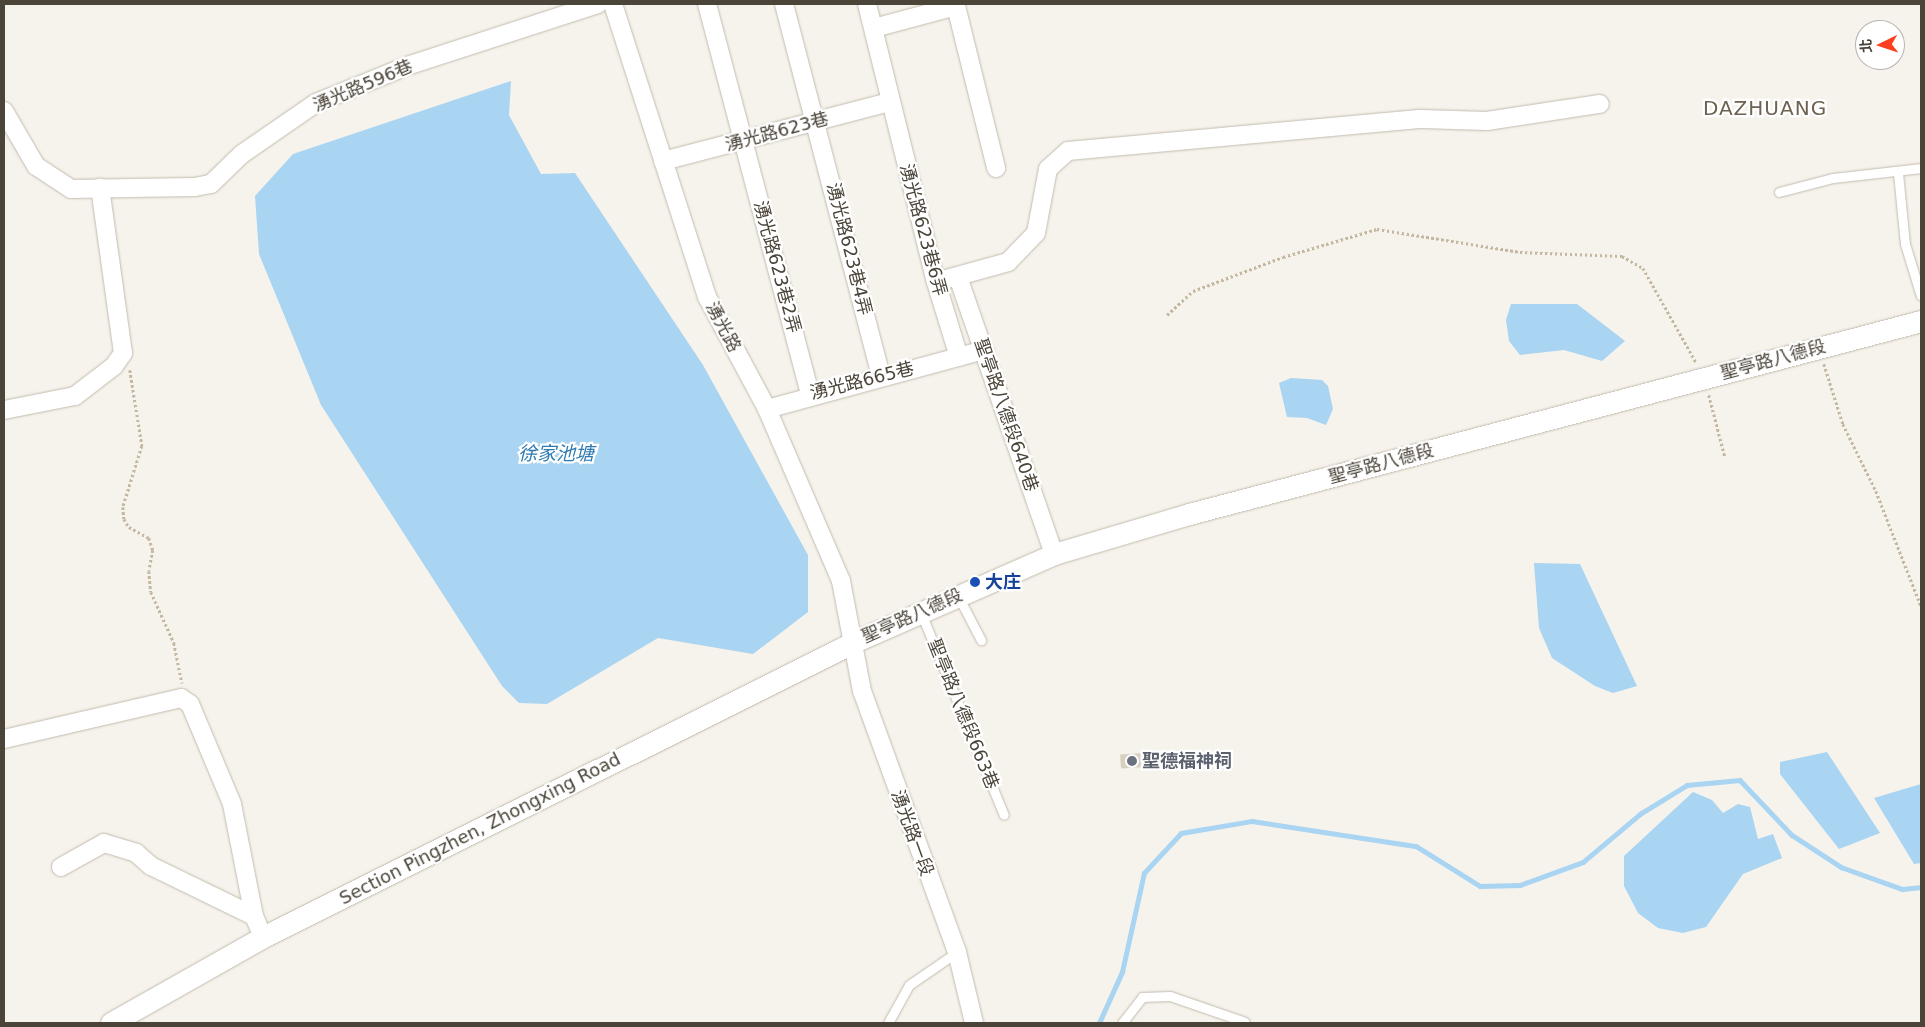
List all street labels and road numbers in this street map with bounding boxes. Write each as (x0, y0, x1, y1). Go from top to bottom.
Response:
street label: 湧光路596巷 (310, 55, 416, 117)
street label: 湧光路623巷 (723, 108, 831, 156)
street label: 湧光路623巷6弄 (895, 162, 951, 298)
street label: 湧光路623巷4弄 (822, 181, 876, 317)
street label: 湧光路623巷2弄 (749, 199, 805, 335)
street label: 湧光路 (701, 298, 745, 356)
street label: 聖亭路八德段640巷 (970, 336, 1042, 494)
street label: 聖亭路八德段 (1718, 336, 1828, 384)
street label: 湧光路665巷 (808, 358, 916, 404)
street label: 聖亭路八德段 (1326, 440, 1436, 488)
street label: 聖亭路八德段 (858, 584, 966, 648)
street label: 聖亭路八德段663巷 (923, 636, 1003, 792)
street label: Section Pingzhen, Zhongxing Road (336, 748, 624, 910)
street label: 湧光路一段 (886, 787, 938, 879)

